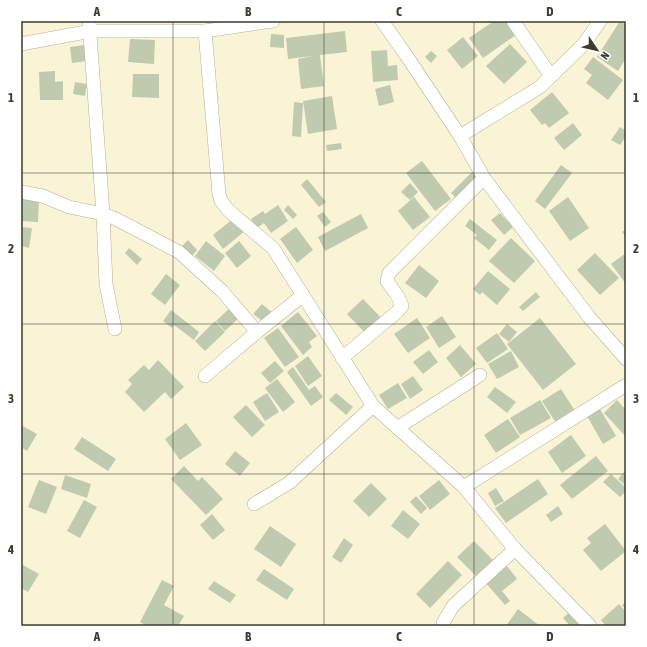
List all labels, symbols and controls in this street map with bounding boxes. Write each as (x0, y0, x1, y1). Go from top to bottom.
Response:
text: A (93, 4, 101, 19)
text: B (245, 4, 252, 19)
text: C (396, 4, 402, 19)
text: D (546, 4, 554, 19)
north arrow (577, 30, 617, 70)
text: N (598, 50, 612, 62)
text: 1 (8, 90, 14, 105)
text: 1 (633, 90, 639, 105)
text: 2 (8, 241, 14, 256)
text: 2 (633, 241, 639, 256)
text: 3 (8, 391, 14, 406)
text: 3 (633, 391, 639, 406)
text: 4 (7, 542, 14, 557)
text: 4 (632, 542, 639, 557)
text: A (93, 629, 101, 644)
text: B (245, 629, 252, 644)
text: C (396, 629, 402, 644)
text: D (546, 629, 554, 644)

